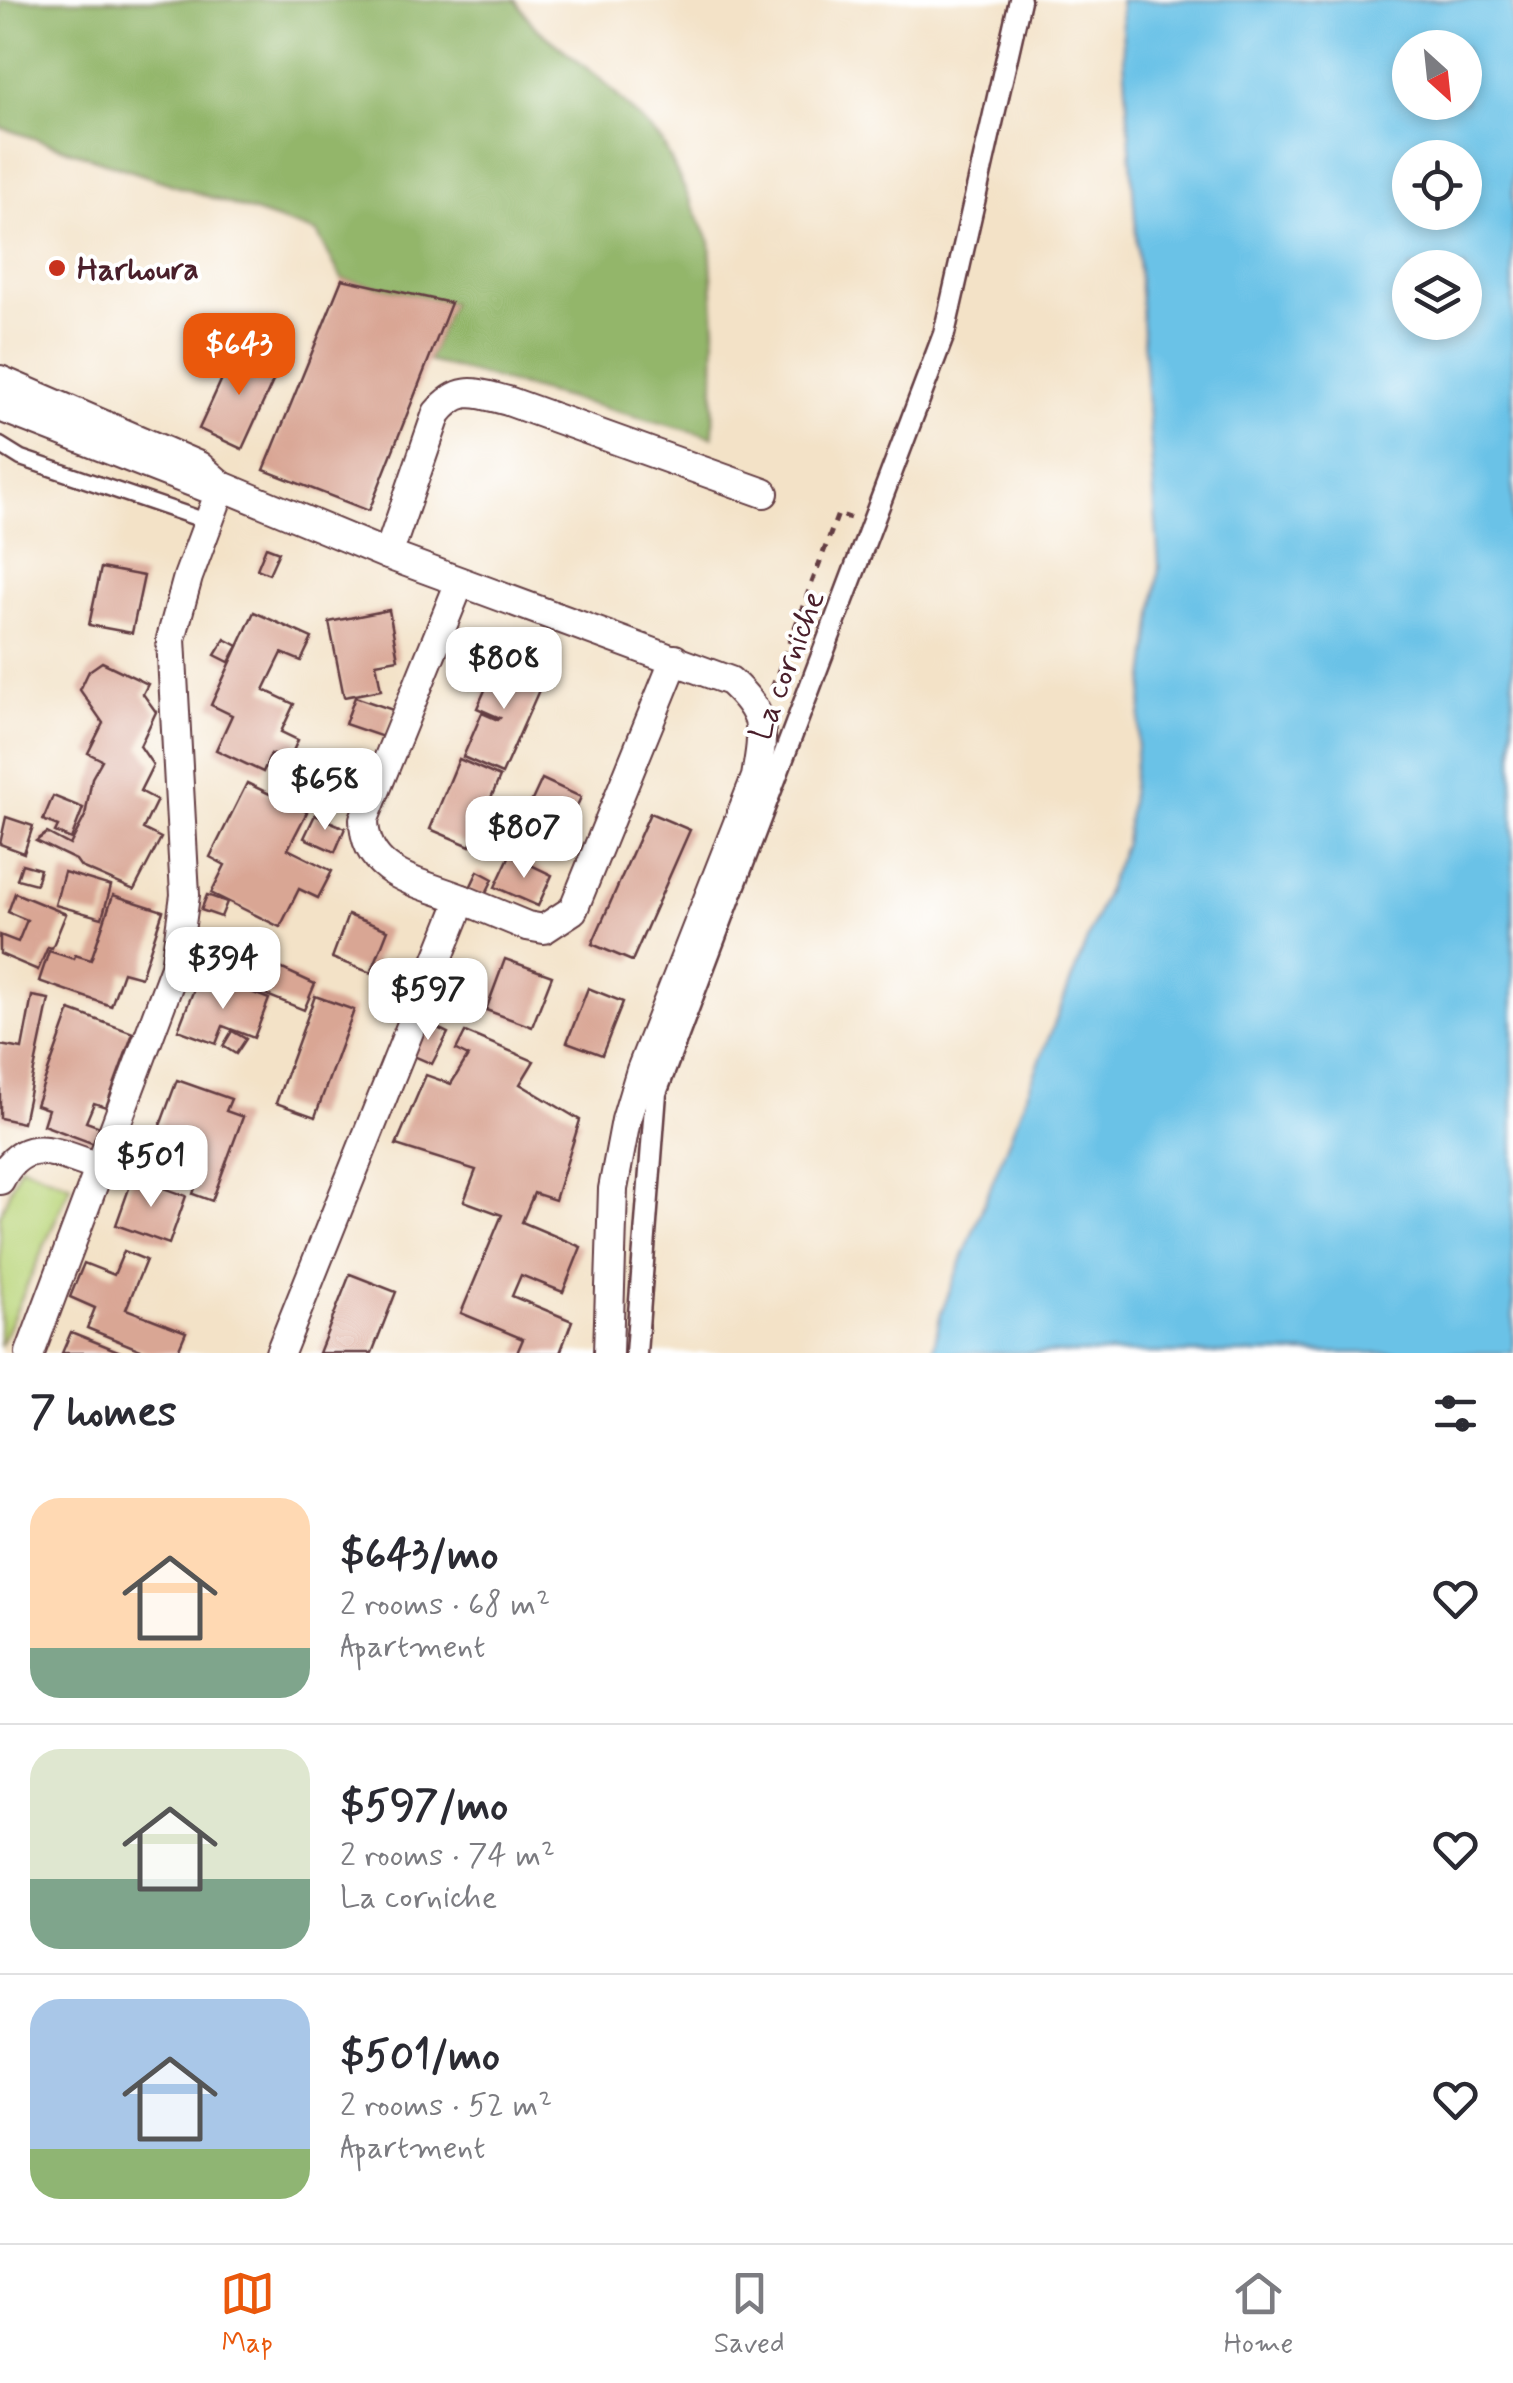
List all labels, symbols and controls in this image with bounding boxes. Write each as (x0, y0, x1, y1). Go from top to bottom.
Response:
north arrow (1392, 30, 1482, 120)
map controls (1392, 30, 1482, 340)
button: locate (1392, 140, 1482, 230)
place label: Harhoura (77, 249, 199, 291)
button: layers (1392, 250, 1482, 340)
marker: Harhoura (46, 257, 68, 279)
pin: $643 (180, 313, 298, 398)
text: $643 (205, 324, 273, 366)
street label: La corniche (740, 585, 836, 747)
pin: $808 (445, 627, 563, 712)
text: $808 (468, 638, 540, 680)
pin: $658 (266, 748, 384, 833)
text: $658 (290, 759, 360, 801)
pin: $807 (465, 796, 583, 881)
text: $807 (487, 807, 561, 849)
pin: $394 (164, 927, 282, 1012)
text: $394 (187, 938, 259, 980)
pin: $597 (369, 958, 487, 1043)
text: $597 (391, 969, 465, 1011)
pin: $501 (92, 1125, 210, 1210)
text: $501 (117, 1136, 185, 1178)
text: 7 homes (30, 1386, 177, 1441)
icon: filters (1428, 1386, 1483, 1441)
text: $643/mo (340, 1529, 499, 1584)
icon: home (110, 1538, 230, 1658)
icon: heart (1428, 1571, 1483, 1626)
text: 2 rooms · 68 m² (340, 1584, 550, 1626)
text: Apartment (340, 1626, 485, 1668)
text: $597/mo (340, 1780, 508, 1835)
icon: home (110, 1789, 230, 1909)
icon: heart (1428, 1822, 1483, 1877)
text: 2 rooms · 74 m² (340, 1835, 555, 1877)
text: La corniche (340, 1877, 497, 1919)
text: $501/mo (340, 2030, 500, 2085)
icon: home (110, 2039, 230, 2159)
icon: heart (1428, 2072, 1483, 2127)
text: 2 rooms · 52 m² (340, 2085, 552, 2127)
text: Apartment (340, 2127, 485, 2169)
tab: Map (220, 2266, 275, 2363)
tab: Saved (714, 2266, 785, 2363)
tab: Home (1224, 2266, 1293, 2363)

